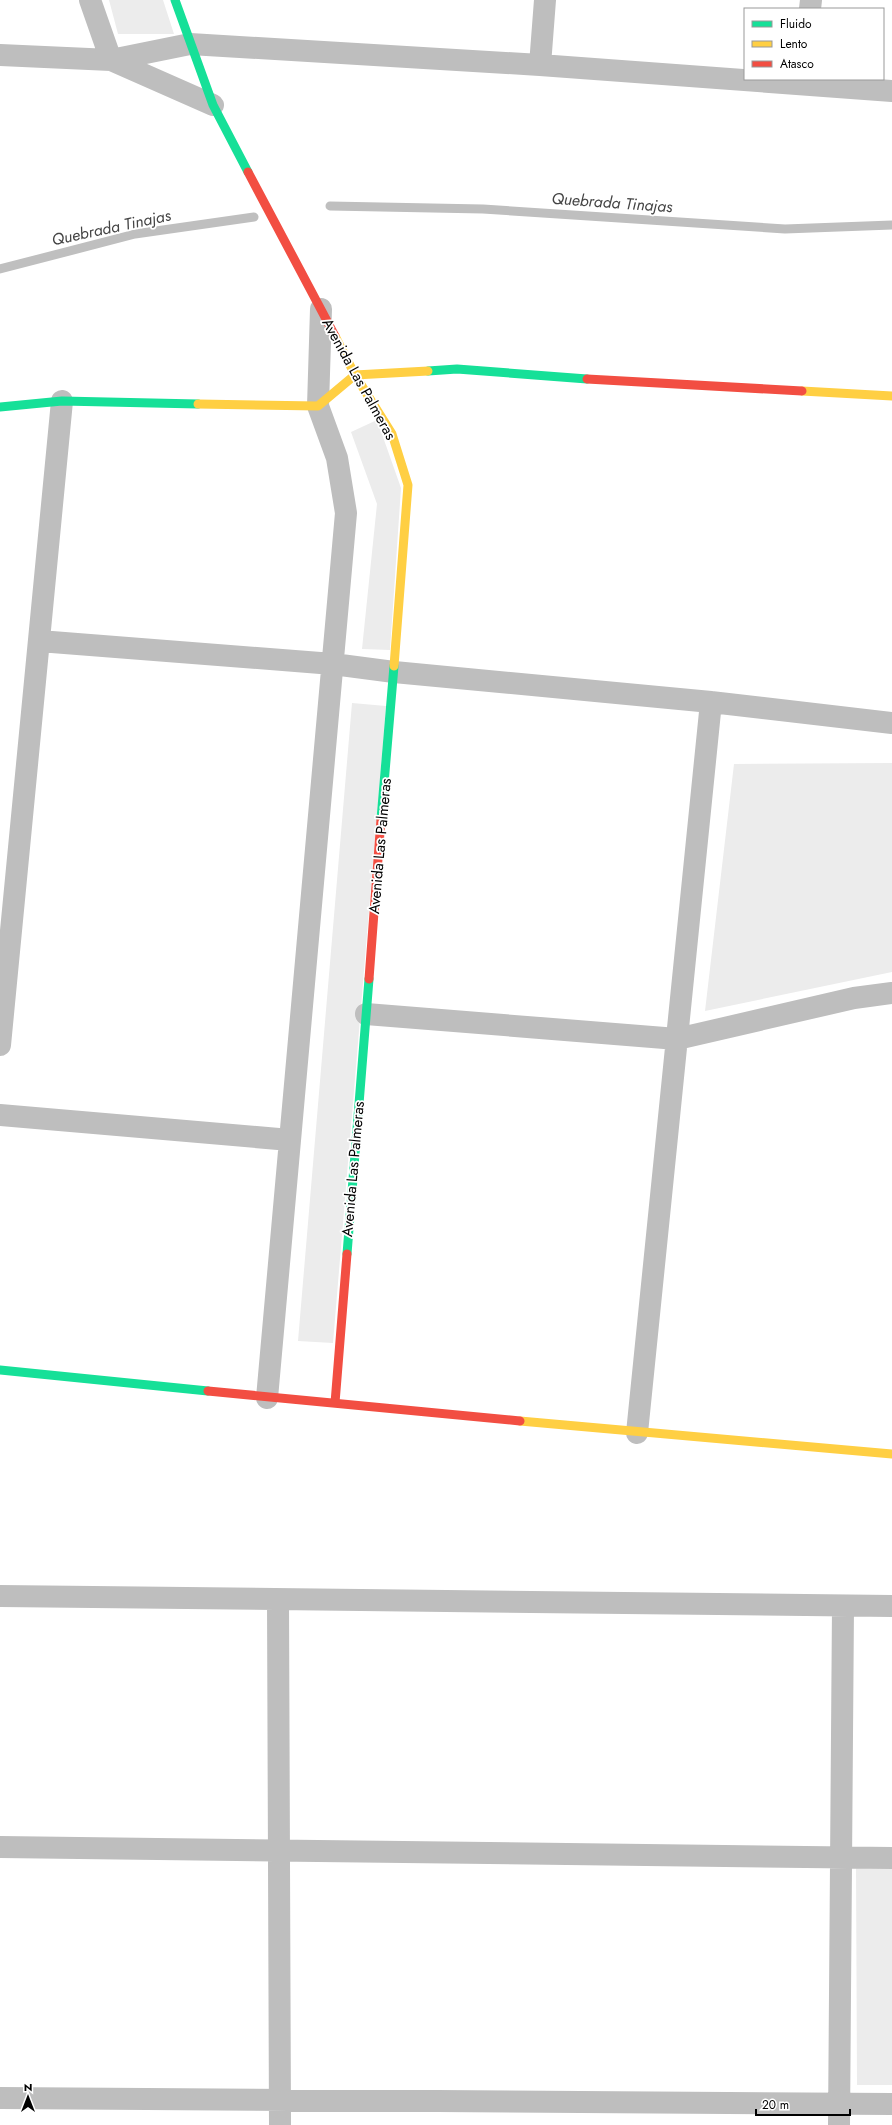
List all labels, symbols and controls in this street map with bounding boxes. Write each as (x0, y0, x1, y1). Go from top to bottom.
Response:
legend (744, 8, 884, 80)
text: Fluido (780, 15, 812, 33)
text: Lento (780, 35, 808, 53)
text: Atasco (780, 55, 814, 73)
water label: Quebrada Tinajas (551, 187, 674, 218)
water label: Quebrada Tinajas (49, 203, 173, 251)
street label: Avenida Las Palmeras (316, 314, 402, 444)
street label: Avenida Las Palmeras (363, 777, 397, 915)
street label: Avenida Las Palmeras (336, 1100, 370, 1238)
north arrow (8, 2077, 48, 2117)
text: N (24, 2079, 32, 2095)
scale bar (756, 2091, 850, 2117)
text: 20 m (762, 2096, 789, 2114)

